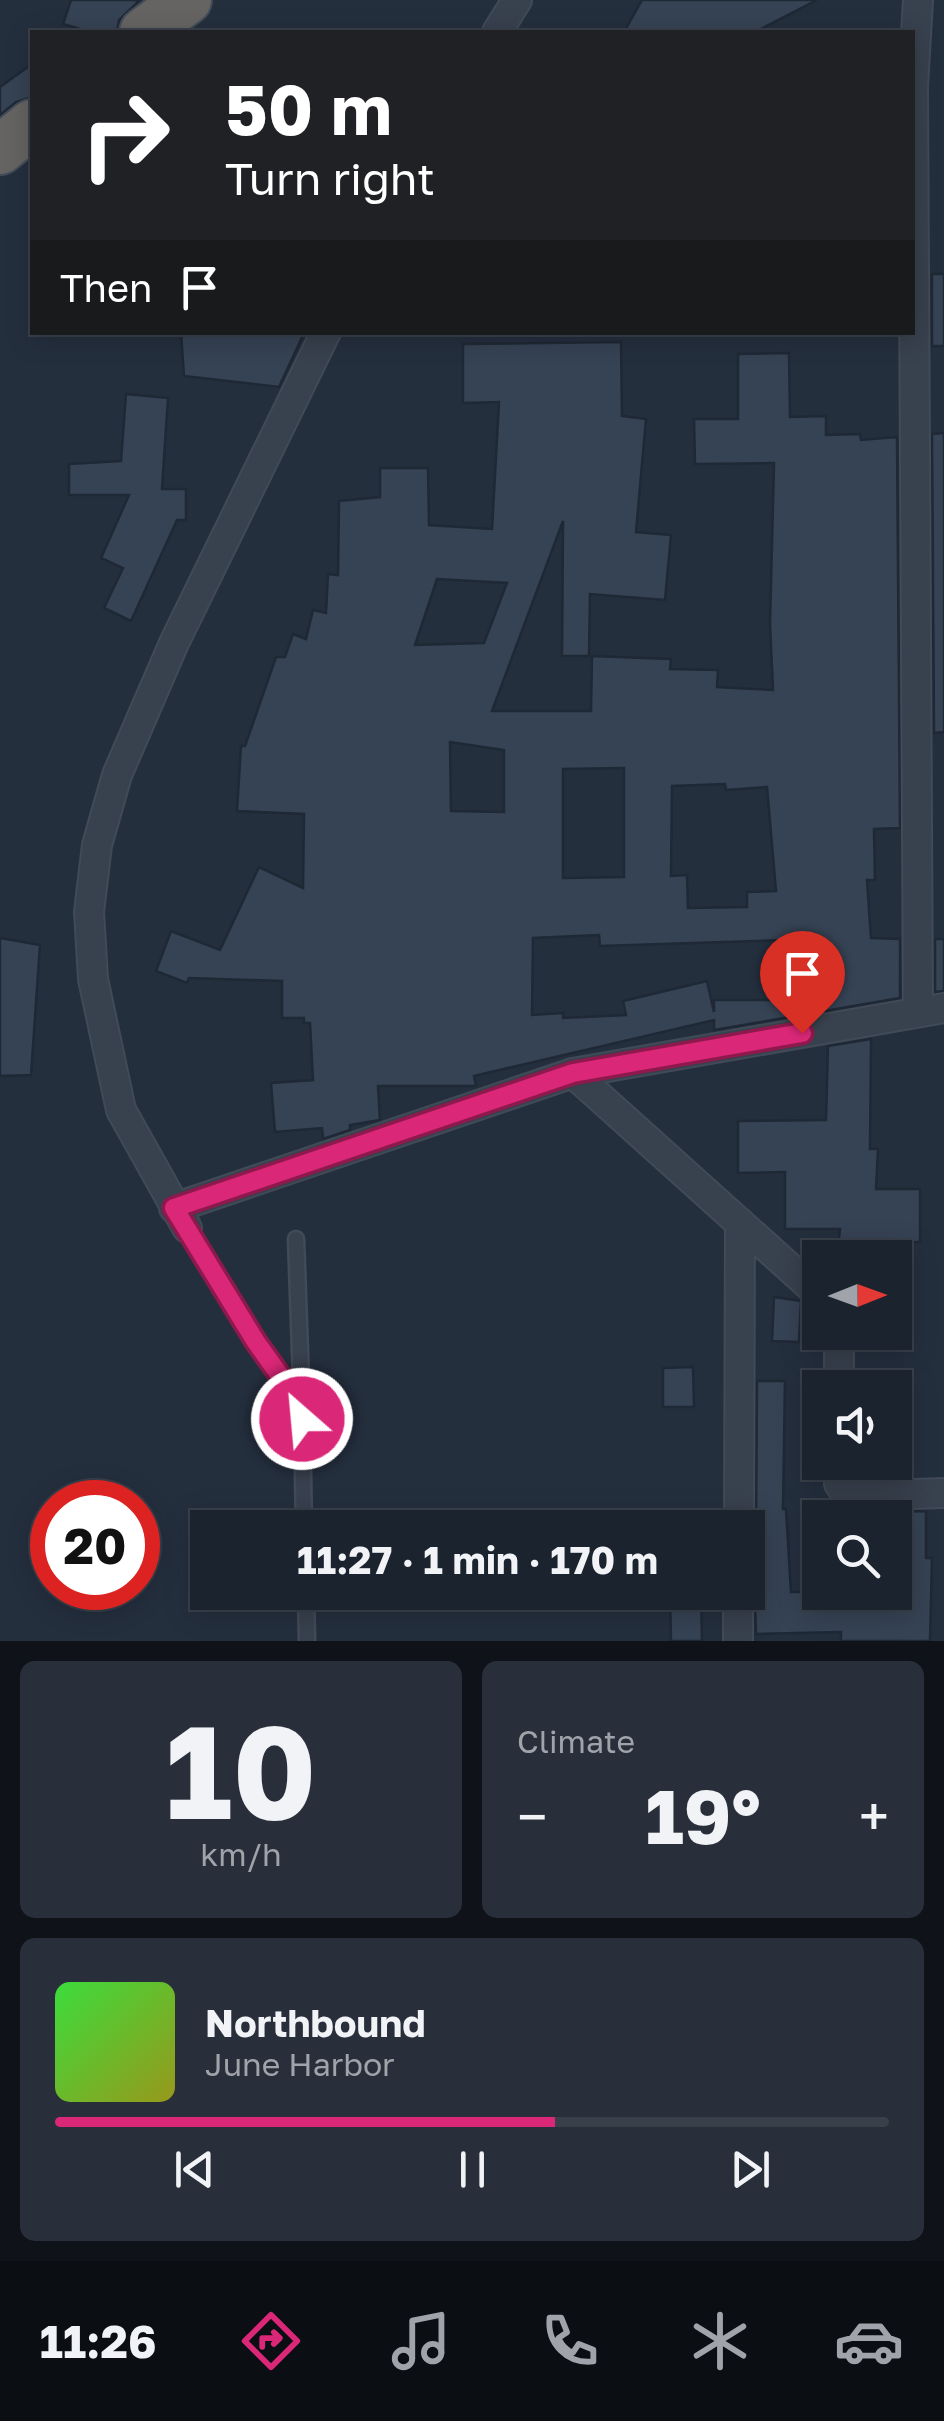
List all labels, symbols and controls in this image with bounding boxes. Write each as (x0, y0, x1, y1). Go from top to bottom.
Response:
text: 50 m (225, 66, 392, 150)
icon: right (60, 70, 190, 200)
text: Turn right (225, 151, 435, 205)
icon: arrive (172, 260, 227, 315)
text: Then (60, 265, 152, 310)
pin (760, 931, 845, 1034)
icon: arrive (775, 946, 830, 1001)
north arrow (802, 1240, 912, 1350)
map controls (802, 1240, 912, 1610)
position arrow (250, 1367, 354, 1471)
button: sound (802, 1370, 912, 1480)
speed limit sign: 20 (30, 1480, 160, 1610)
button: search (802, 1500, 912, 1610)
text: 11:27 · 1 min · 170 m (297, 1537, 658, 1582)
text: 10 (165, 1692, 317, 1848)
text: Climate (517, 1722, 635, 1760)
text: 19° (645, 1770, 761, 1861)
text: − (517, 1783, 547, 1849)
text: + (859, 1783, 889, 1849)
text: km/h (200, 1835, 282, 1873)
text: Northbound (205, 2000, 426, 2045)
text: June Harbor (205, 2045, 395, 2083)
icon: previous (167, 2142, 222, 2197)
icon: pause (445, 2142, 500, 2197)
icon: next (723, 2142, 778, 2197)
icon: directions (236, 2306, 306, 2376)
icon: music (386, 2306, 456, 2376)
icon: phone (535, 2306, 605, 2376)
icon: climate (685, 2306, 755, 2376)
icon: car (834, 2306, 904, 2376)
text: 11:26 (40, 2314, 157, 2368)

